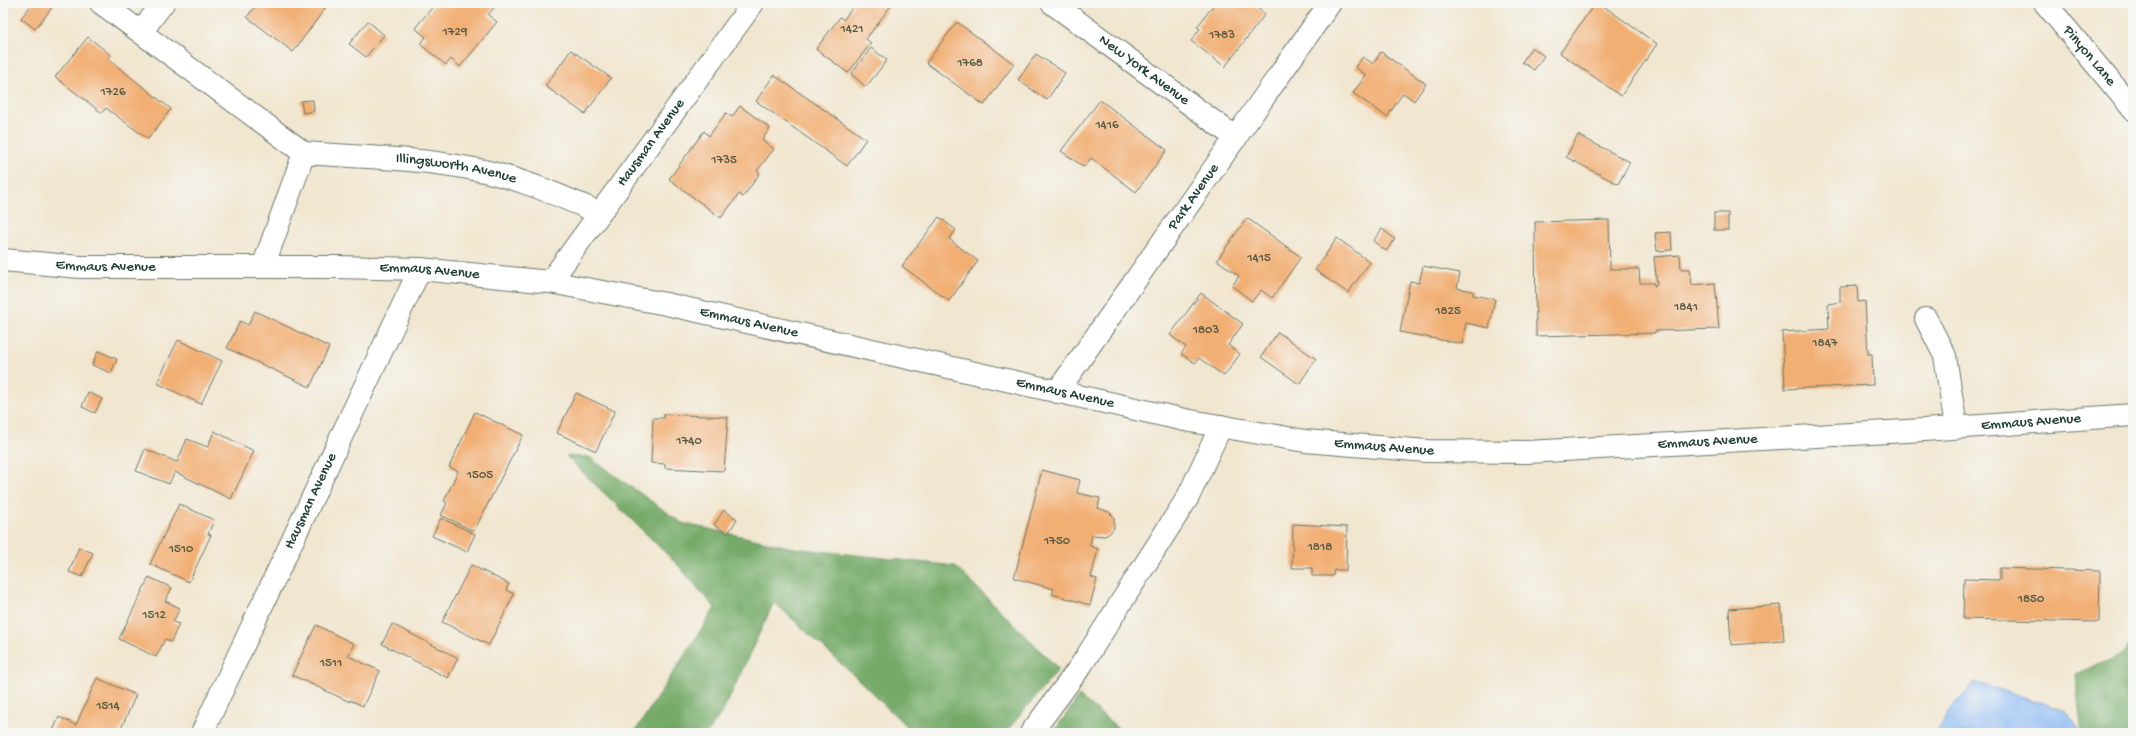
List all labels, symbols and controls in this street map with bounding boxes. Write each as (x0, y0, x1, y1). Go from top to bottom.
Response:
street label: Pinyon Lane (2058, 21, 2120, 90)
house number: 1421 (839, 22, 864, 37)
house number: 1729 (442, 25, 468, 40)
house number: 1783 (1208, 28, 1235, 43)
street label: New York Avenue (1095, 31, 1193, 110)
house number: 1768 (956, 56, 983, 71)
house number: 1726 (100, 85, 126, 100)
street label: Hausman Avenue (613, 95, 689, 190)
house number: 1416 (1094, 118, 1119, 133)
street label: Illingsworth Avenue (395, 150, 519, 188)
house number: 1735 (710, 153, 737, 168)
street label: Park Avenue (1164, 160, 1223, 235)
house number: 1415 (1246, 251, 1271, 266)
street label: Emmaus Avenue (55, 256, 156, 276)
street label: Emmaus Avenue (379, 259, 481, 284)
house number: 1841 (1673, 300, 1698, 315)
street label: Emmaus Avenue (698, 303, 800, 342)
house number: 1825 (1434, 304, 1461, 319)
house number: 1803 (1192, 323, 1219, 338)
house number: 1847 (1811, 336, 1839, 351)
street label: Emmaus Avenue (1014, 373, 1116, 413)
street label: Emmaus Avenue (1980, 410, 2082, 435)
street label: Emmaus Avenue (1657, 430, 1758, 454)
house number: 1740 (675, 434, 702, 449)
street label: Emmaus Avenue (1333, 434, 1434, 460)
street label: Hausman Avenue (281, 450, 341, 552)
house number: 1505 (466, 468, 493, 483)
house number: 1750 (1043, 534, 1071, 549)
house number: 1818 (1307, 540, 1332, 555)
house number: 1510 (168, 542, 194, 557)
house number: 1850 (2017, 592, 2045, 607)
house number: 1512 (141, 608, 166, 623)
house number: 1511 (319, 656, 342, 671)
house number: 1514 (95, 699, 120, 714)

